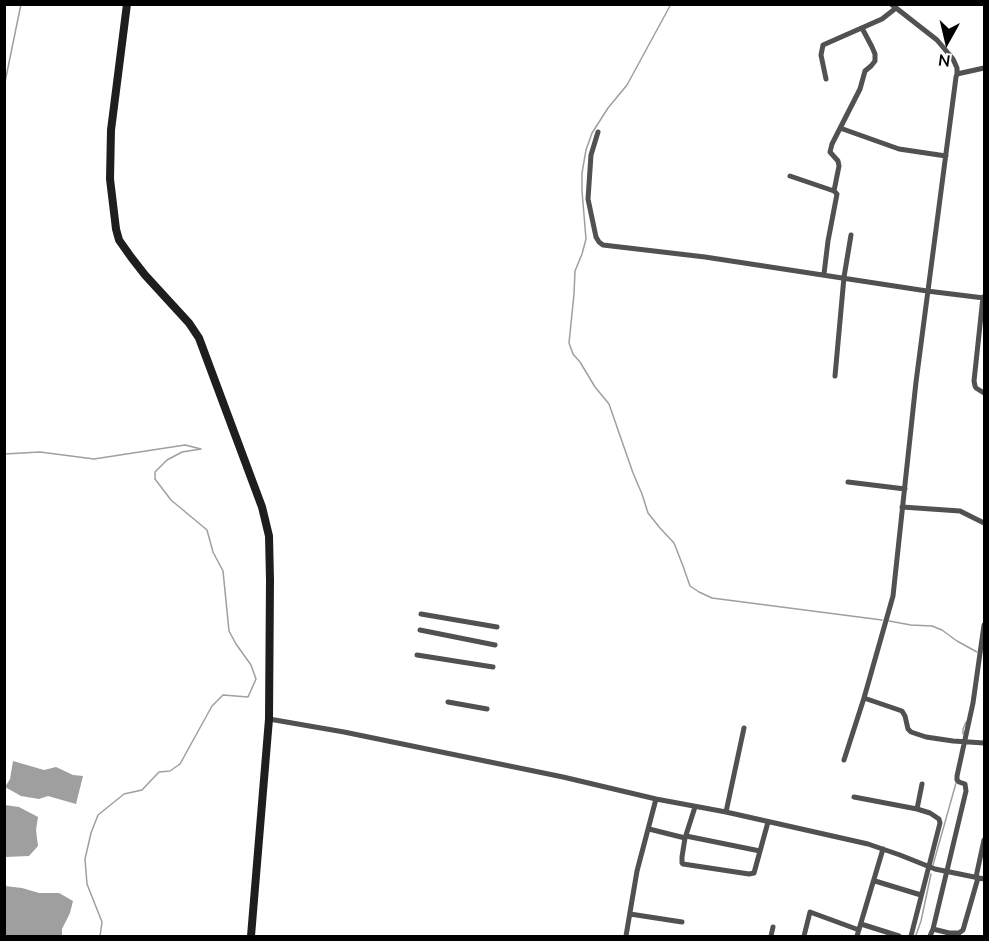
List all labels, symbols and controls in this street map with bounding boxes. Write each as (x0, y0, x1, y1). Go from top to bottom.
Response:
north arrow (917, 12, 977, 72)
text: N (937, 48, 952, 72)

